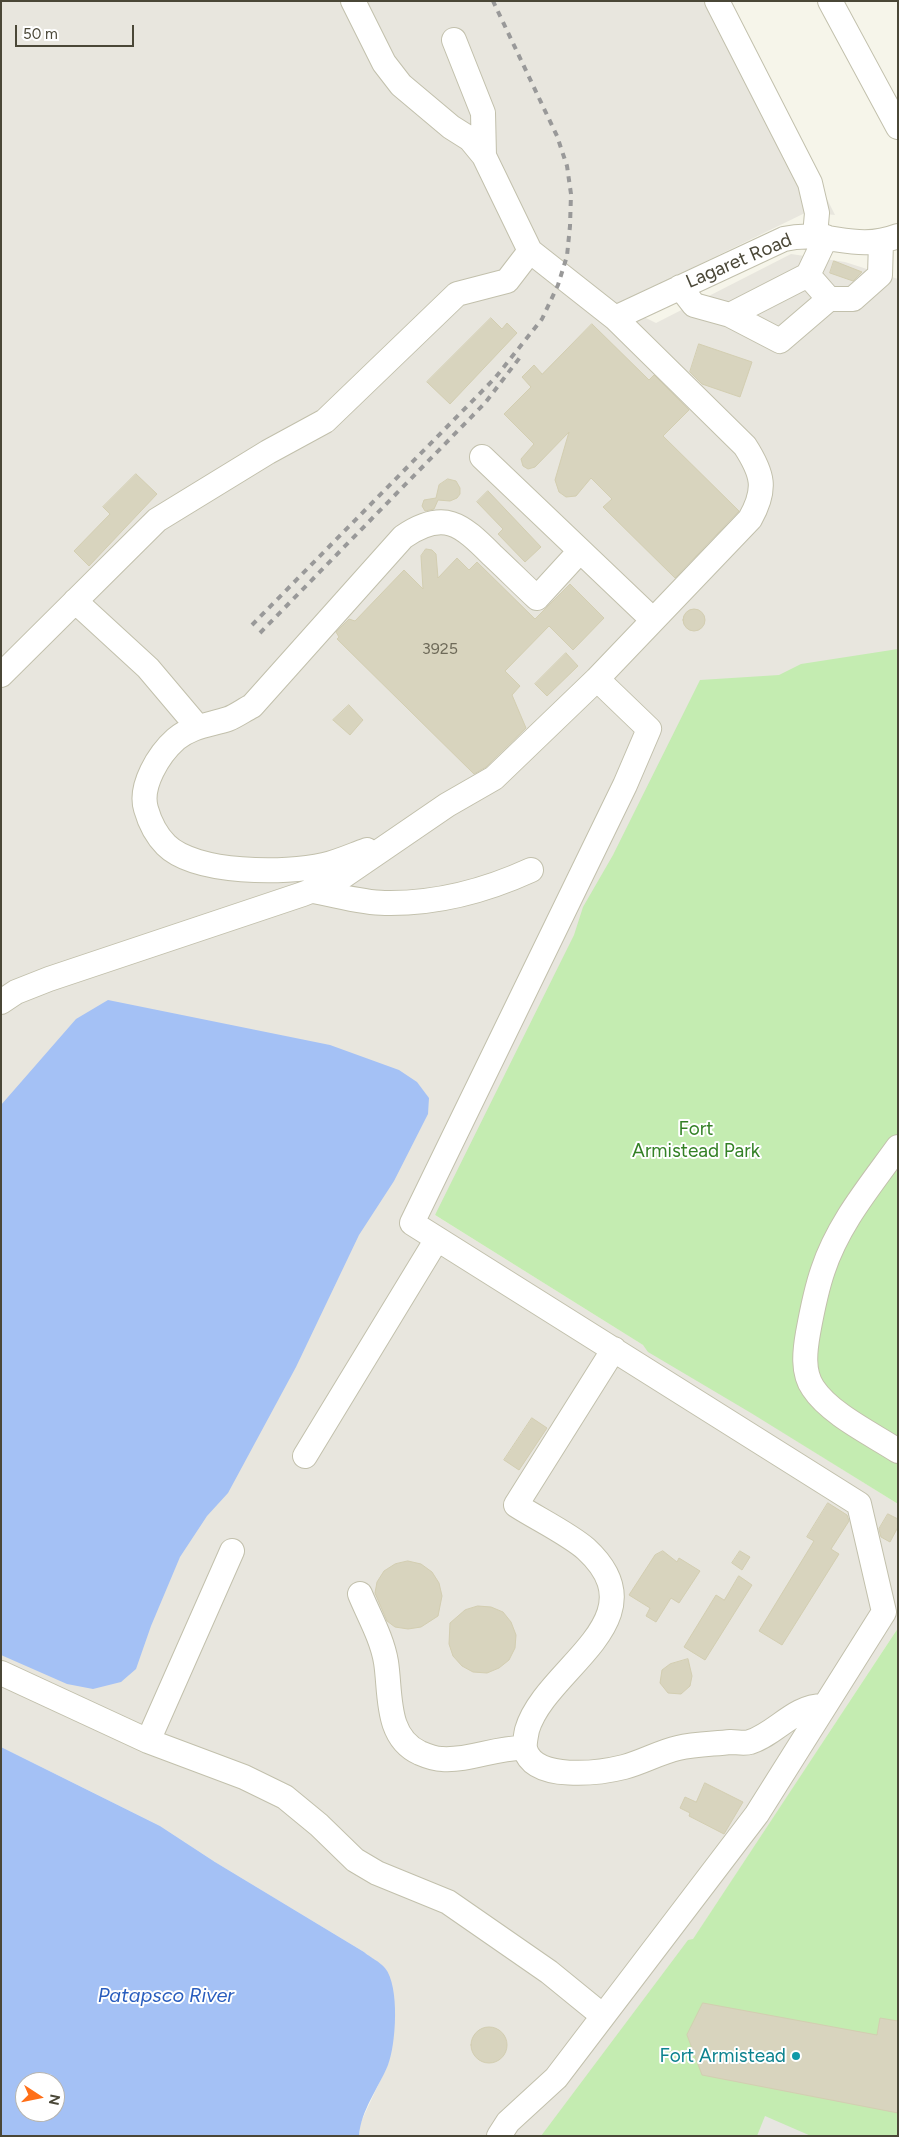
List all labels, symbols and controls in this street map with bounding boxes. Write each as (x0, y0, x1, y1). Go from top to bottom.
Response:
scale bar (18, 15, 136, 47)
text: 50 m (23, 25, 58, 43)
street label: Lagaret Road (683, 228, 795, 294)
house number: 3925 (422, 639, 458, 659)
park label: Fort Armistead Park (632, 1118, 760, 1162)
water label: Patapsco River (98, 1984, 234, 2008)
place label: Fort Armistead (659, 2045, 786, 2067)
marker: Fort Armistead (790, 2050, 802, 2062)
north arrow (15, 2072, 65, 2122)
text: N (45, 2093, 64, 2107)

